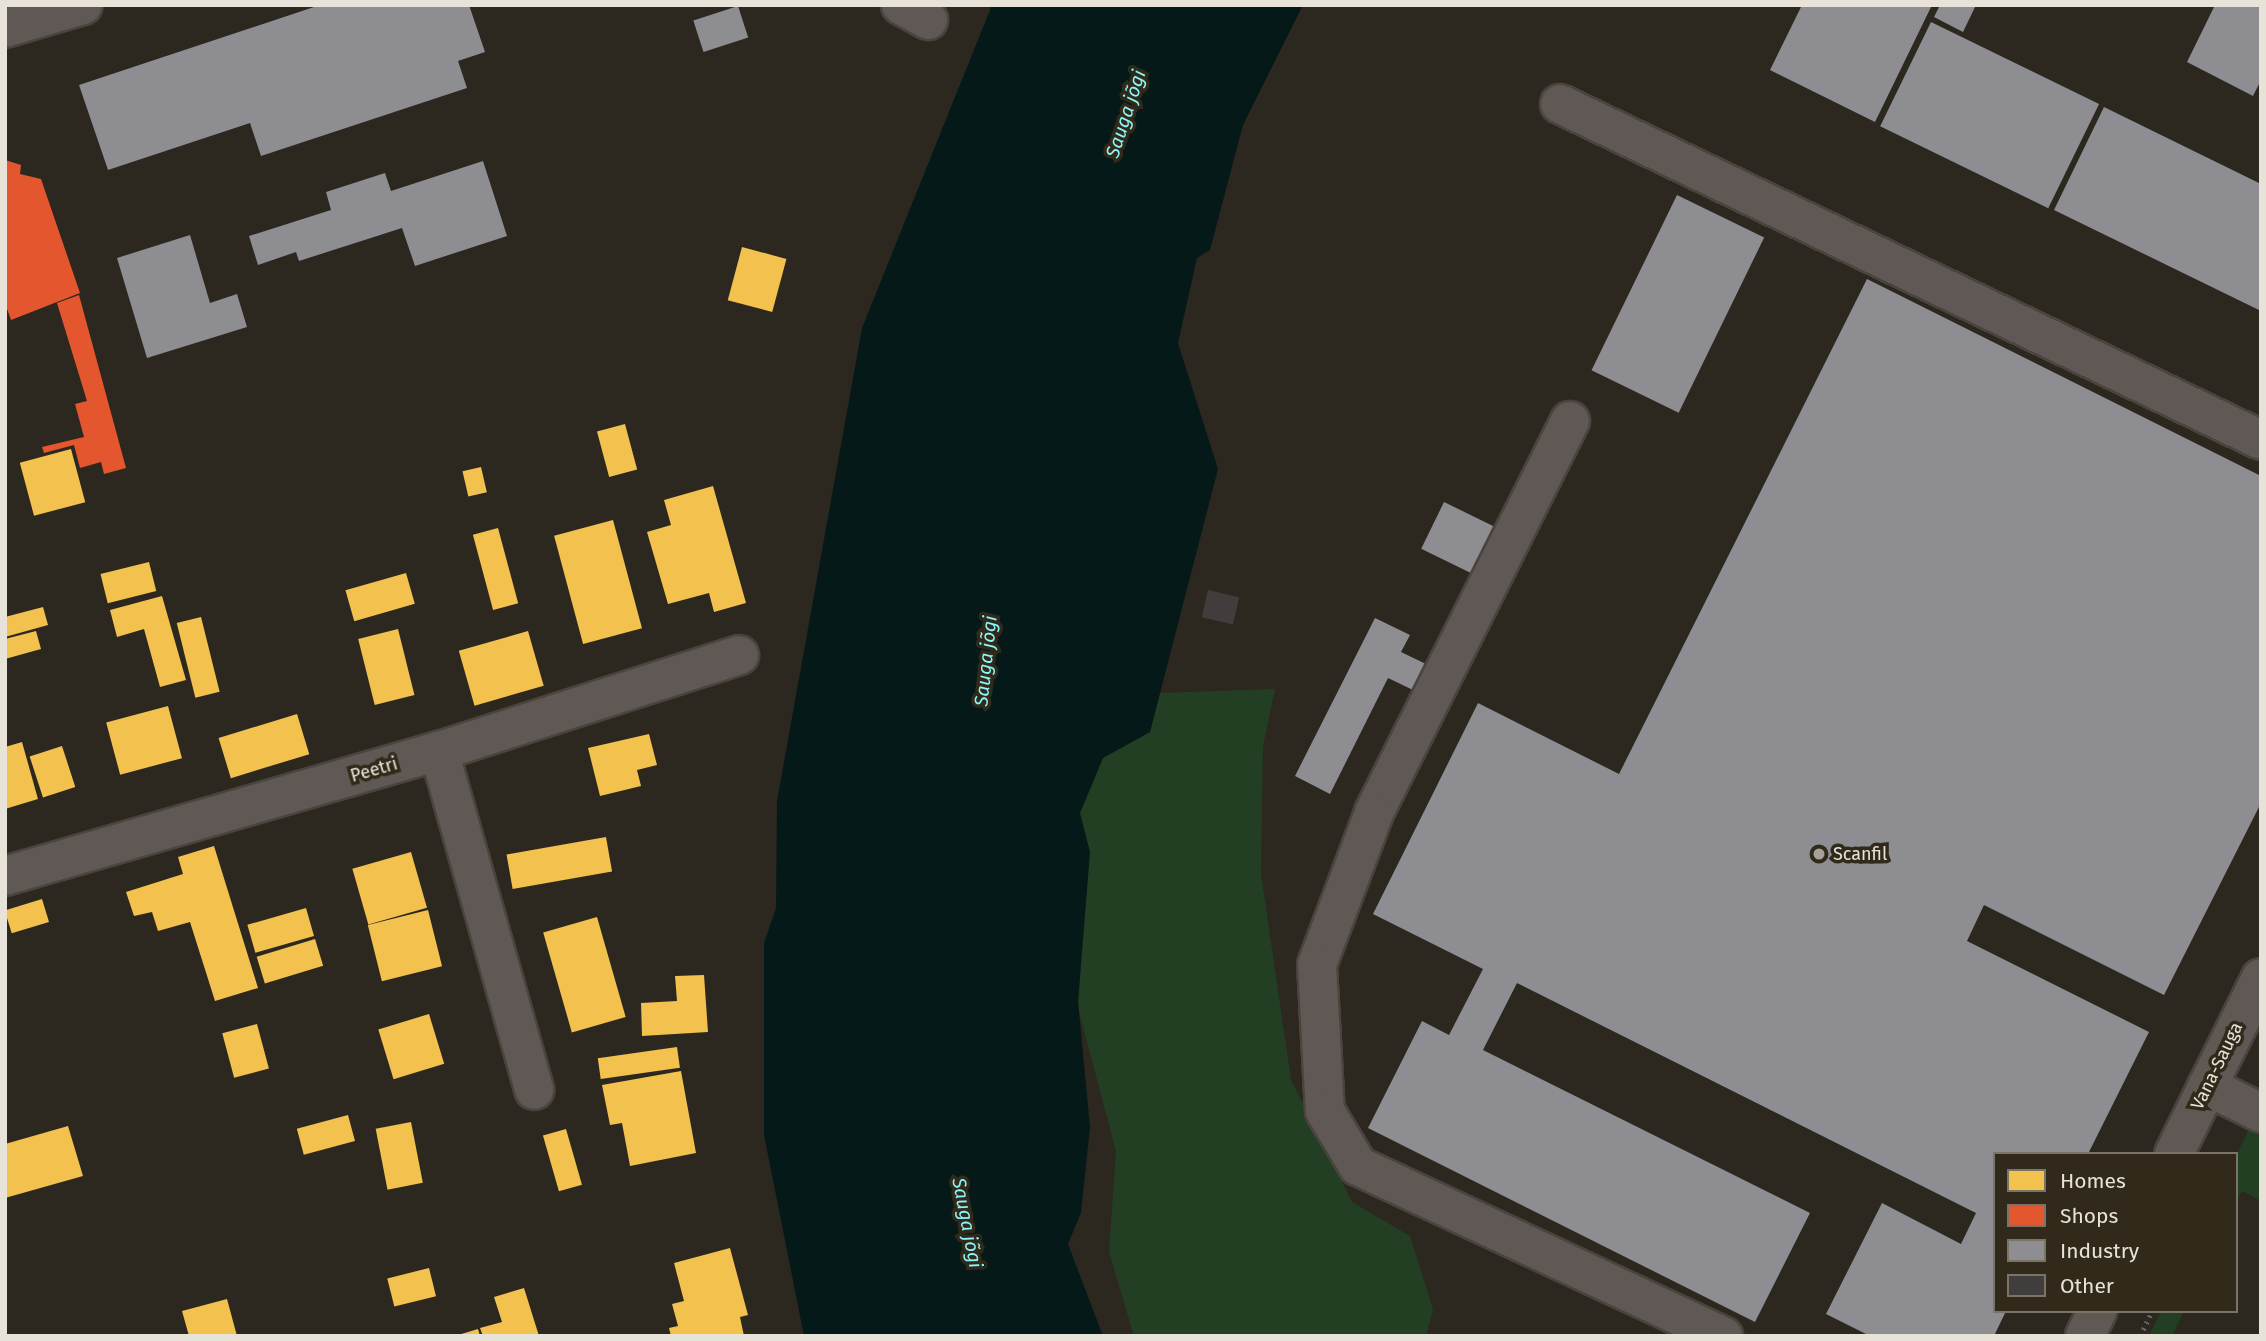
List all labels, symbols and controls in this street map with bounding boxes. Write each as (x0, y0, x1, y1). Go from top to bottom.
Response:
water label: Sauga jõgi (1101, 67, 1151, 161)
water label: Sauga jõgi (970, 614, 1002, 708)
street label: Peetri (348, 753, 400, 787)
place label: Scanfil (1833, 843, 1887, 865)
marker: Scanfil (1811, 846, 1827, 862)
street label: Vana-Sauga (2187, 1019, 2247, 1113)
legend (1993, 1152, 2238, 1313)
text: Homes (2060, 1168, 2126, 1194)
water label: Sauga jõgi (947, 1176, 987, 1270)
text: Shops (2060, 1203, 2118, 1229)
text: Industry (2060, 1238, 2139, 1264)
text: Other (2060, 1273, 2114, 1299)

